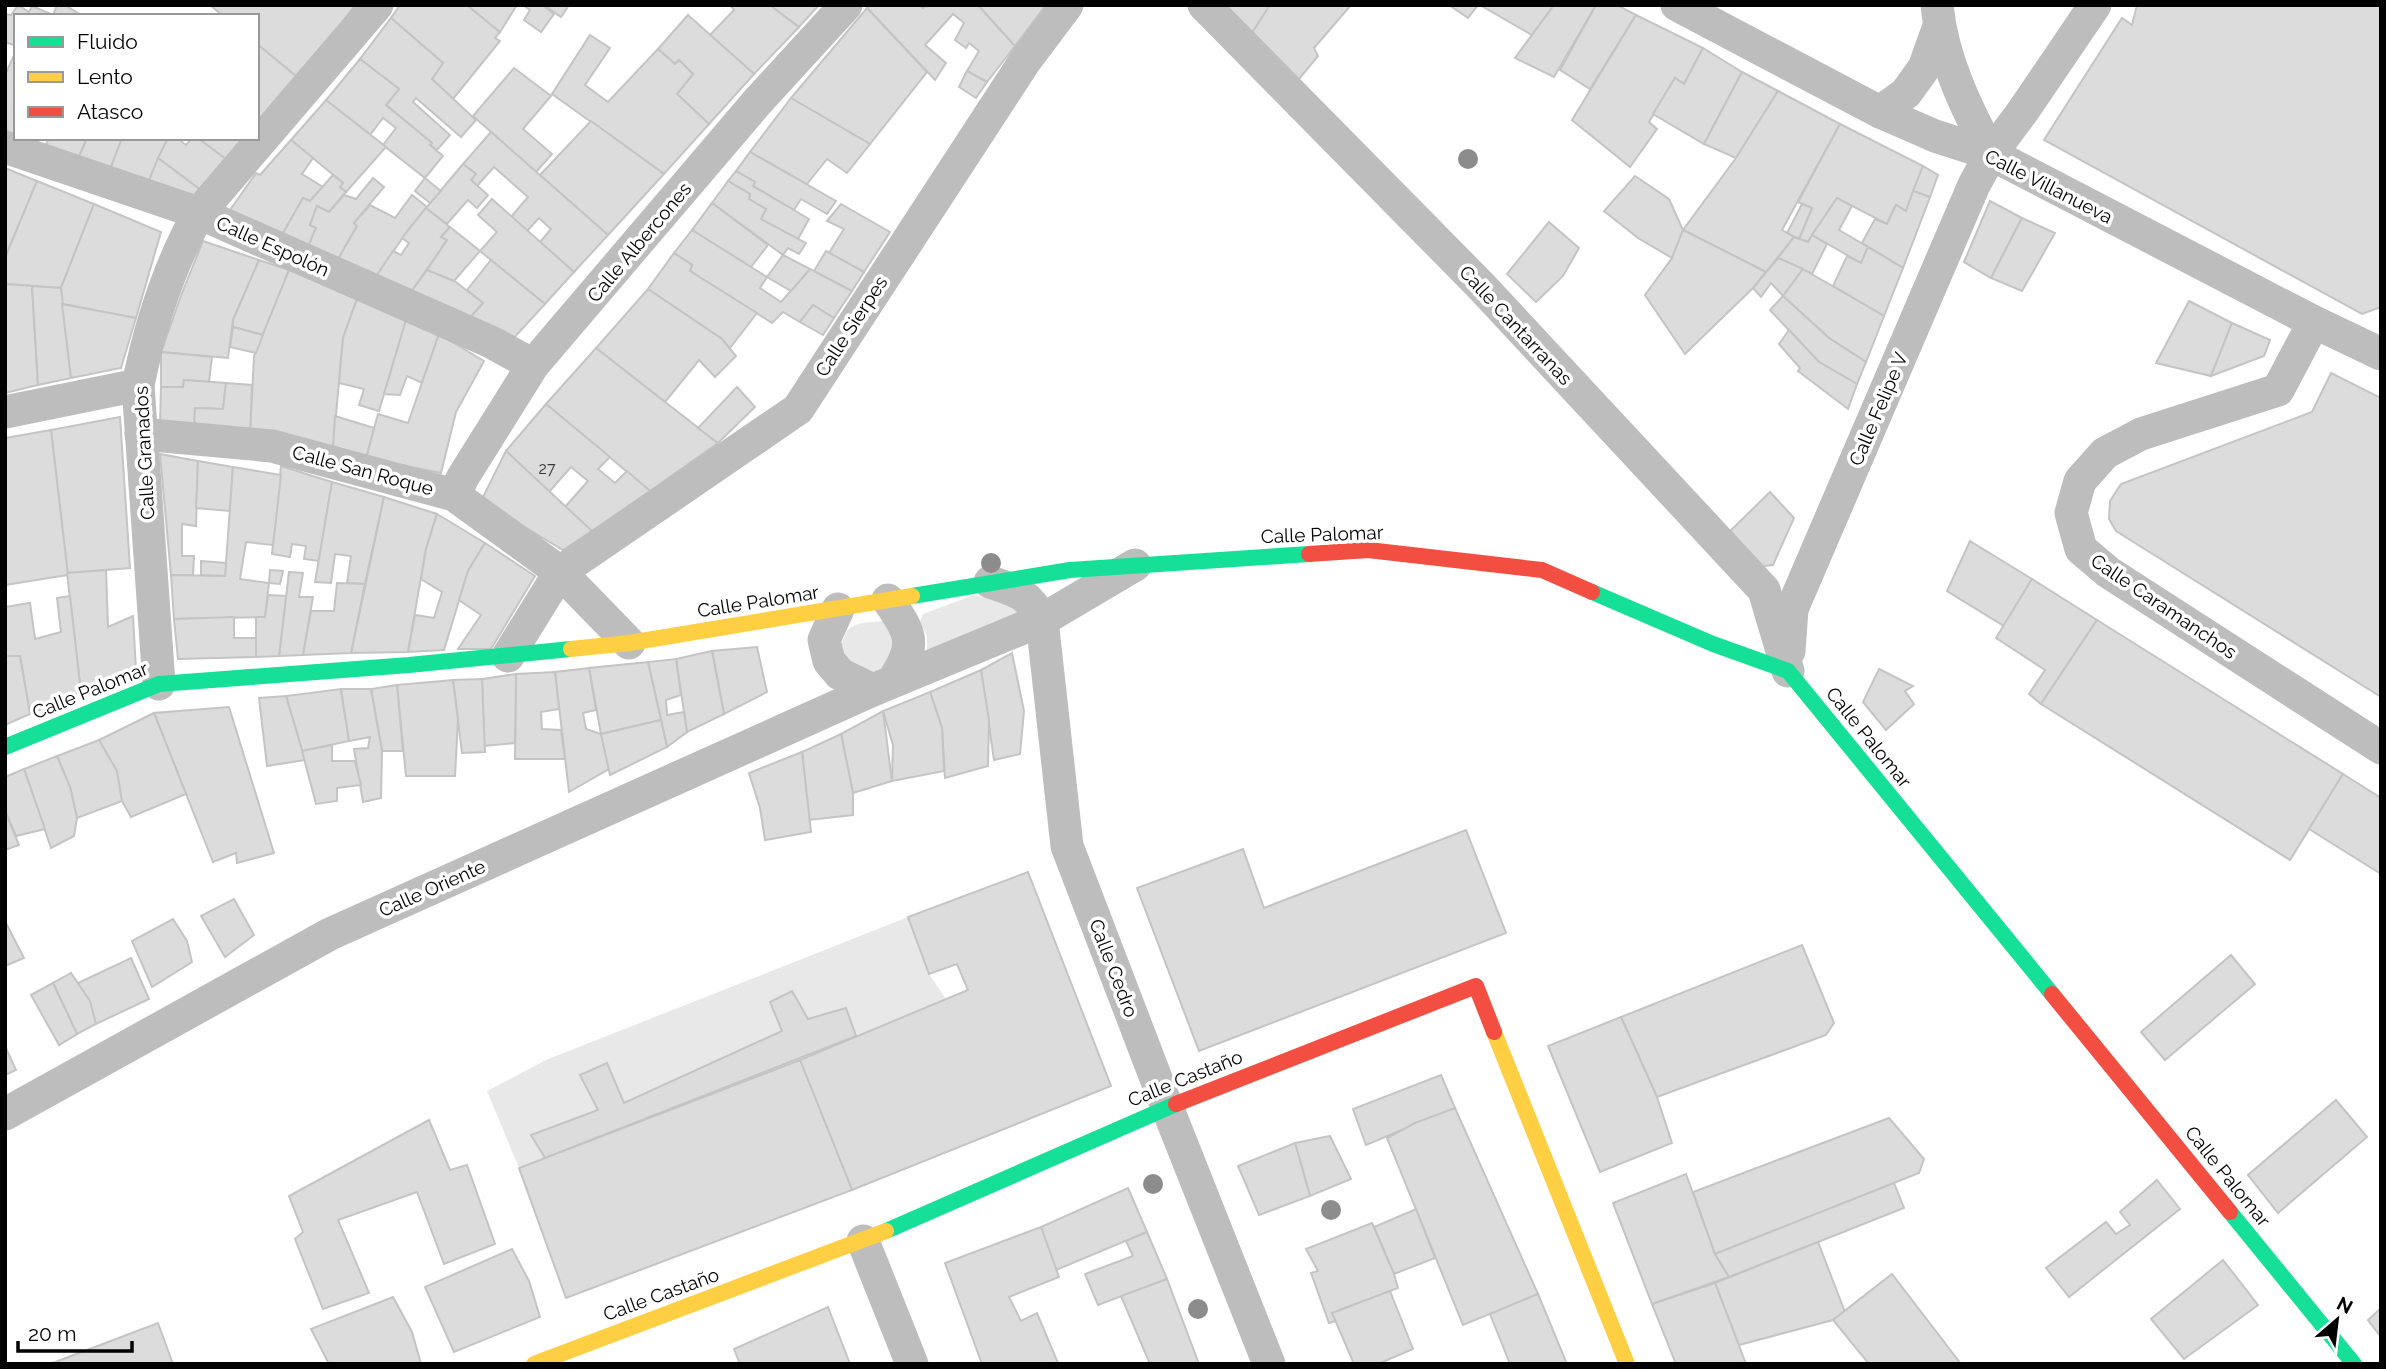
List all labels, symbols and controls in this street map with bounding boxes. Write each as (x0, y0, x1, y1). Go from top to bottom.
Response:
legend (14, 14, 259, 140)
text: Fluido (77, 29, 138, 54)
text: Lento (77, 64, 133, 89)
text: Atasco (77, 99, 143, 124)
street label: Calle Villanueva (1982, 144, 2116, 228)
street label: Calle Albercones (583, 178, 695, 306)
street label: Calle Espolón (213, 211, 333, 281)
street label: Calle Cantarranas (1455, 261, 1577, 389)
street label: Calle Sierpes (810, 272, 892, 380)
street label: Calle Felipe V (1844, 349, 1912, 469)
street label: Calle Granados (130, 385, 158, 521)
street label: Calle San Roque (290, 441, 436, 499)
house number: 27 (539, 459, 556, 478)
street label: Calle Palomar (1260, 521, 1384, 547)
street label: Calle Caramanchos (2087, 549, 2241, 663)
street label: Calle Palomar (696, 580, 821, 621)
street label: Calle Palomar (29, 657, 151, 723)
street label: Calle Palomar (1822, 682, 1916, 792)
street label: Calle Oriente (375, 855, 489, 921)
street label: Calle Cedro (1085, 916, 1143, 1020)
street label: Calle Castaño (1125, 1045, 1245, 1111)
street label: Calle Palomar (2181, 1121, 2275, 1231)
street label: Calle Castaño (600, 1263, 722, 1325)
north arrow (2302, 1285, 2372, 1355)
text: N (2333, 1292, 2357, 1318)
scale bar (18, 1310, 131, 1354)
text: 20 m (28, 1321, 76, 1346)

